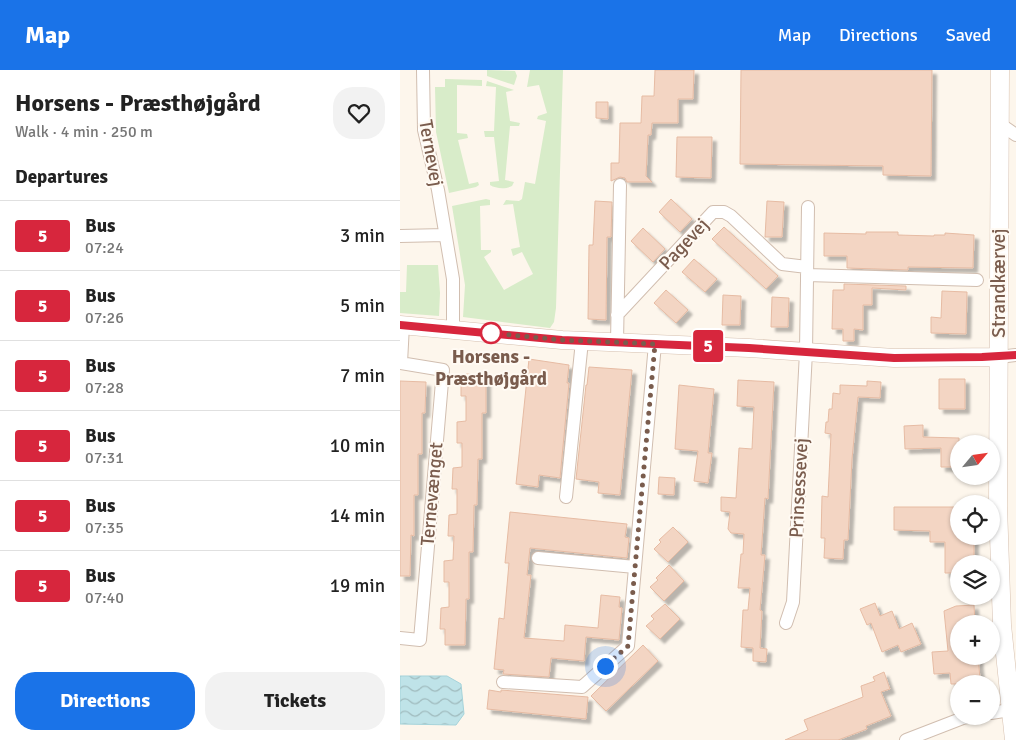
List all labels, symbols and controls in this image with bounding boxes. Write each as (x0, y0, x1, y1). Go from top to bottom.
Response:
text: Map (25, 20, 70, 50)
text: Map (778, 24, 811, 46)
text: Directions (839, 24, 918, 46)
text: Saved (946, 24, 991, 46)
button: heart (333, 87, 385, 139)
text: Horsens - Præsthøjgård (15, 88, 261, 118)
street label: Ternevej (413, 118, 449, 188)
text: Walk · 4 min · 250 m (15, 122, 153, 142)
text: Departures (15, 165, 108, 189)
street label: Pagevej (654, 213, 714, 275)
text: Bus (85, 214, 116, 238)
text: 3 min (340, 224, 385, 248)
text: 5 (38, 225, 47, 247)
street label: Strandkærvej (987, 228, 1011, 338)
text: 07:24 (85, 238, 124, 258)
text: Bus (85, 284, 116, 308)
text: 5 min (340, 294, 385, 318)
text: 5 (38, 295, 47, 317)
text: 07:26 (85, 308, 124, 328)
marker: Horsens - Præsthøjgård (480, 322, 502, 344)
line badge: 5 (692, 330, 724, 362)
text: 5 (703, 335, 713, 357)
place label: Horsens - Præsthøjgård (435, 345, 547, 391)
text: Bus (85, 354, 116, 378)
text: 7 min (340, 364, 385, 388)
text: 5 (38, 365, 47, 387)
text: 07:28 (85, 378, 124, 398)
text: Bus (85, 424, 116, 448)
text: 10 min (330, 434, 385, 458)
text: 5 (38, 435, 47, 457)
north arrow (950, 435, 1000, 485)
map controls (950, 435, 1000, 725)
street label: Prinsessevej (784, 437, 814, 539)
street label: Ternevænget (416, 441, 449, 547)
text: 07:31 (85, 448, 124, 468)
text: Bus (85, 494, 116, 518)
button: locate (950, 495, 1000, 545)
text: 14 min (330, 504, 385, 528)
text: 5 (38, 505, 47, 527)
text: 07:35 (85, 518, 124, 538)
button: layers (950, 555, 1000, 605)
text: Bus (85, 564, 116, 588)
text: 19 min (330, 574, 385, 598)
text: 5 (38, 575, 47, 597)
text: 07:40 (85, 588, 124, 608)
button: + (950, 615, 1000, 665)
your location (593, 654, 618, 679)
button: Directions (15, 672, 195, 730)
button: Tickets (205, 672, 385, 730)
button: − (950, 675, 1000, 725)

